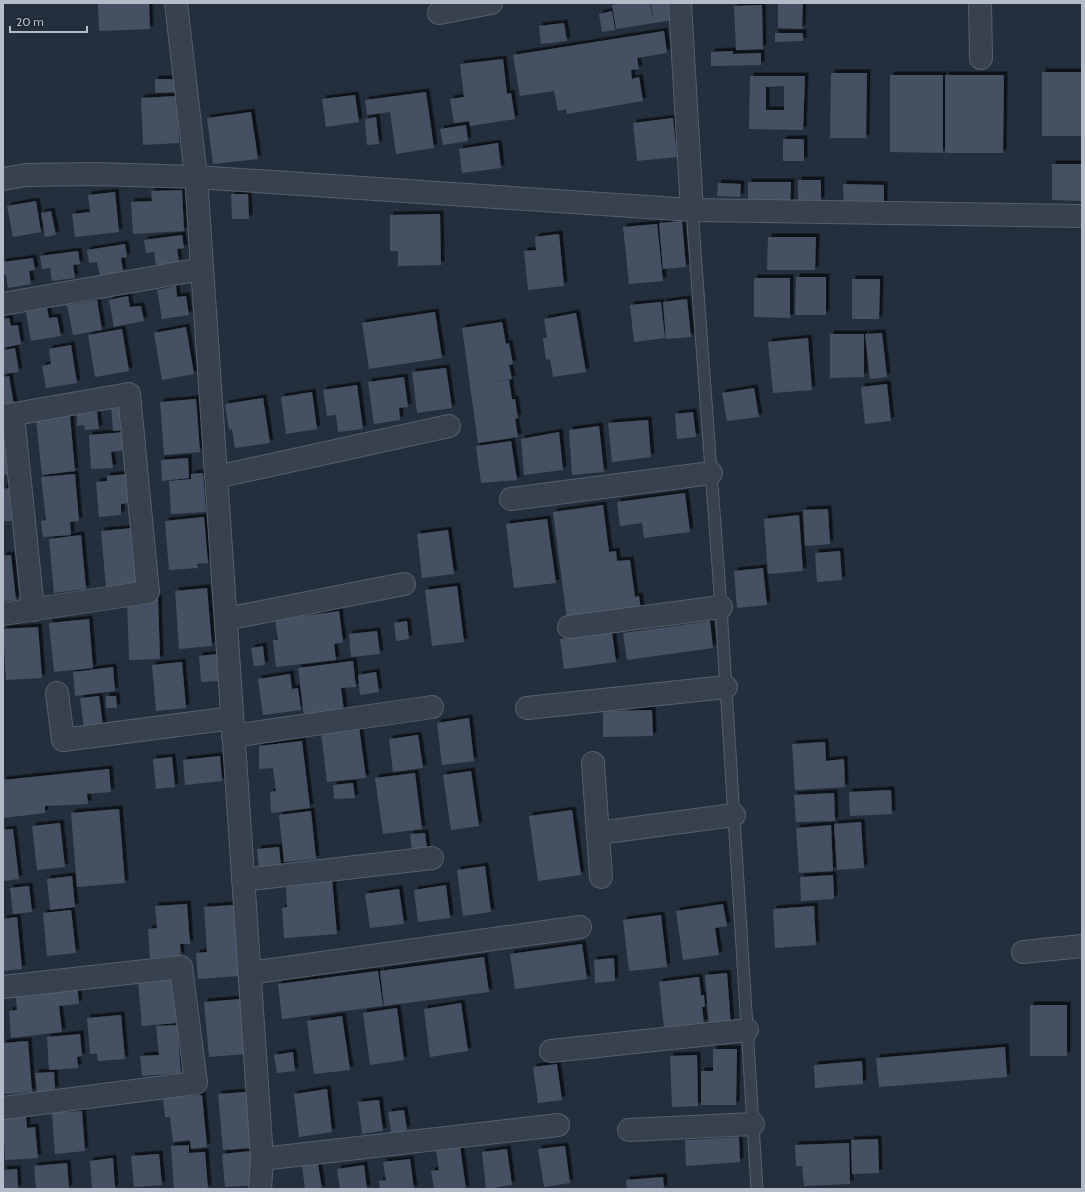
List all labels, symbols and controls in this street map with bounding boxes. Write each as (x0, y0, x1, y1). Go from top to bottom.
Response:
scale bar (10, 8, 87, 34)
text: 20 m (16, 14, 44, 29)

